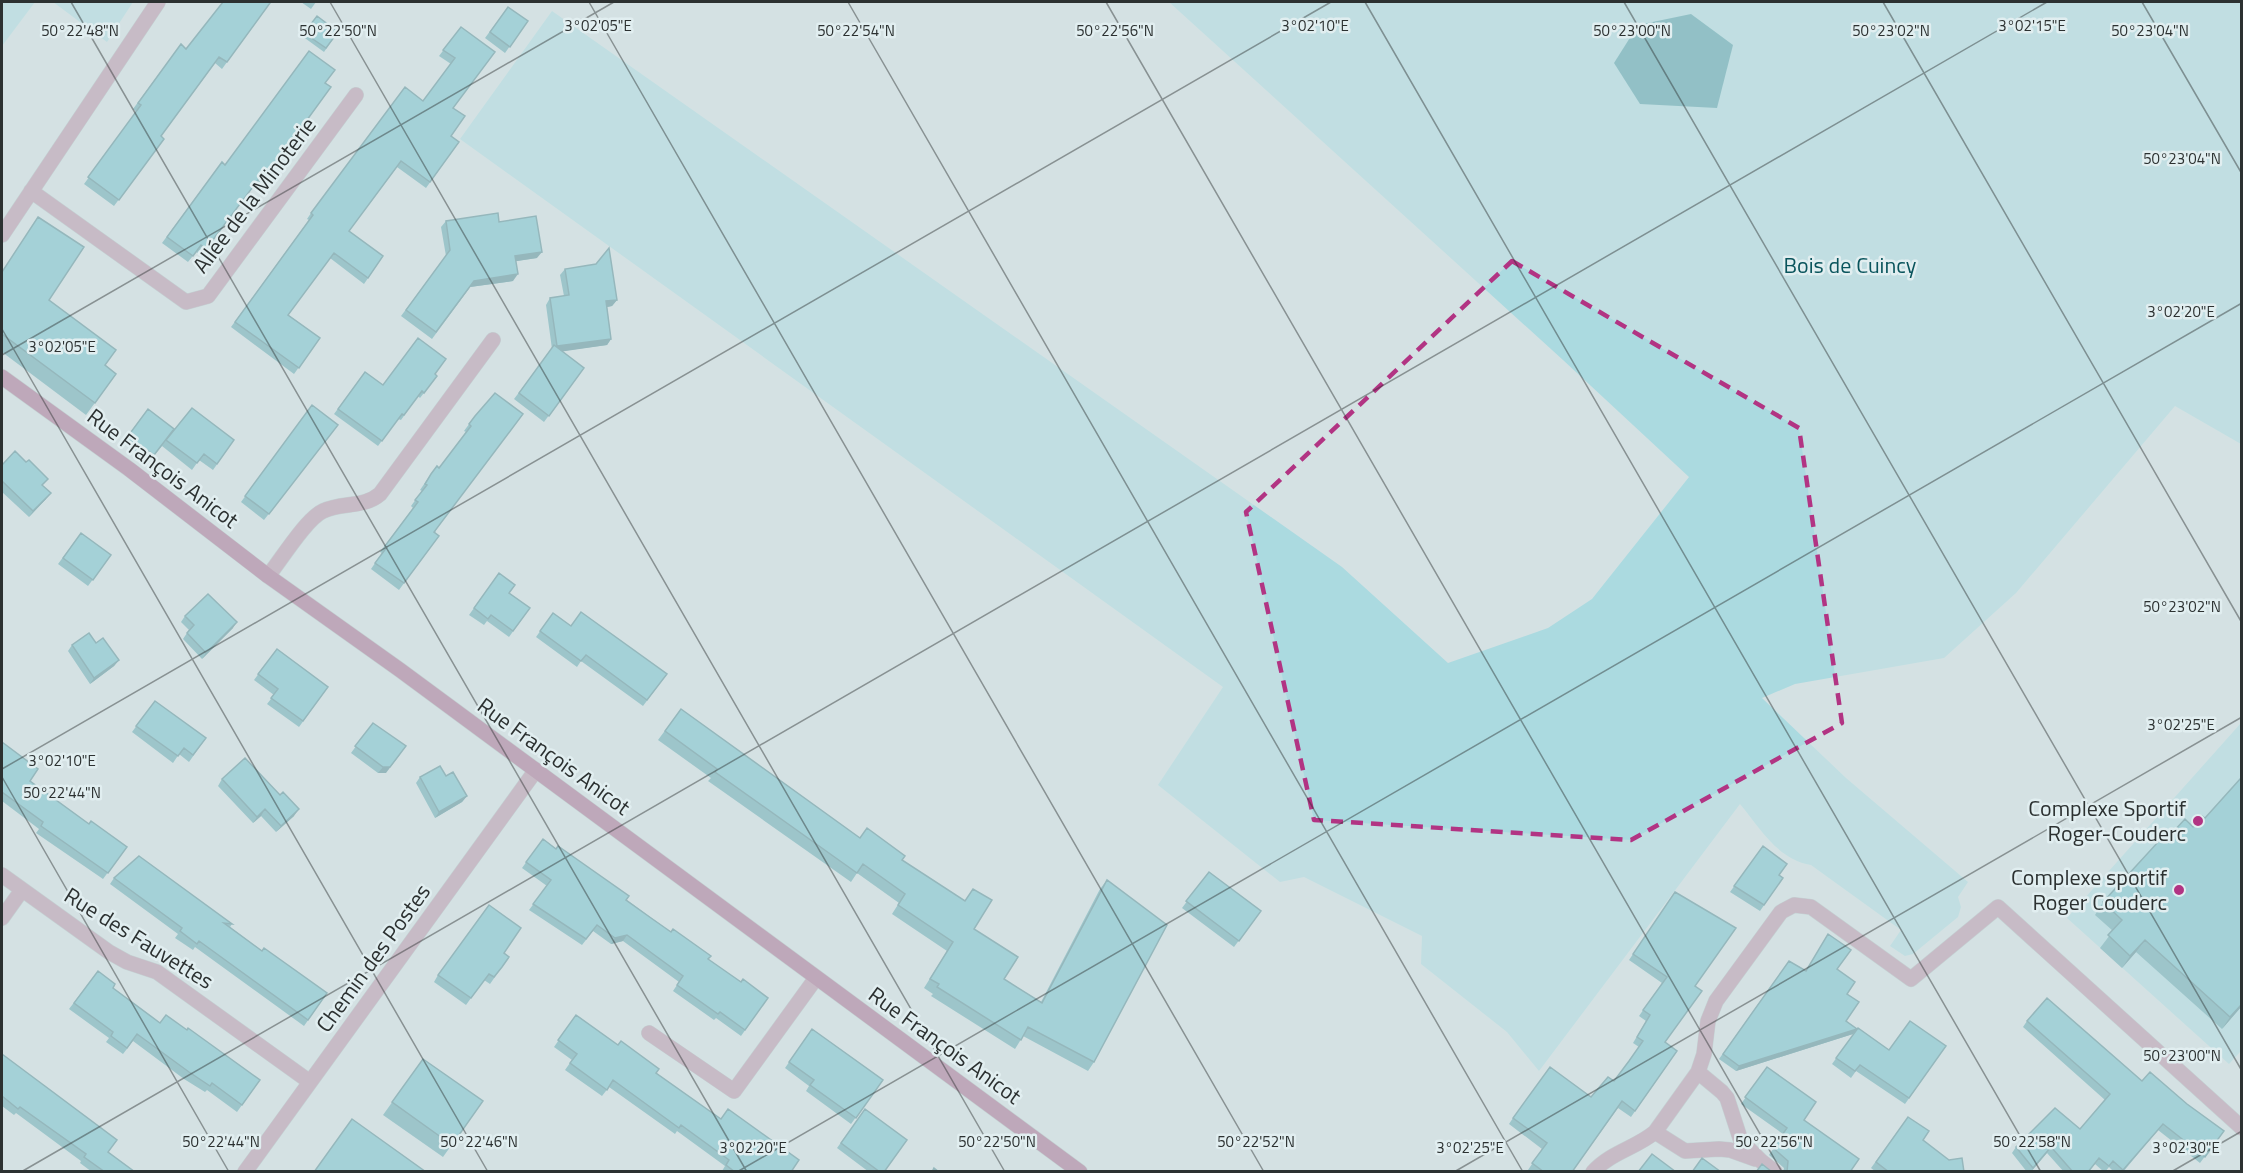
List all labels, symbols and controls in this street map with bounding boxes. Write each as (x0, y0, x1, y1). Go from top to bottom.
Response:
text: 3°02'05"E (564, 14, 632, 37)
text: 3°02'10"E (1281, 14, 1349, 37)
text: 3°02'15"E (1998, 14, 2066, 37)
text: 50°22'48"N (41, 19, 119, 42)
text: 50°22'50"N (299, 19, 377, 42)
text: 50°22'54"N (817, 19, 895, 42)
text: 50°22'56"N (1076, 19, 1154, 42)
text: 50°23'00"N (1593, 19, 1671, 42)
text: 50°23'02"N (1852, 19, 1930, 42)
text: 50°23'04"N (2111, 19, 2189, 42)
street label: Allée de la Minoterie (184, 110, 324, 280)
text: 50°23'04"N (2143, 147, 2221, 170)
park label: Bois de Cuincy (1784, 248, 1917, 282)
text: 3°02'20"E (2147, 300, 2215, 323)
text: 3°02'05"E (28, 335, 96, 358)
street label: Rue François Anicot (80, 400, 246, 537)
text: 50°23'02"N (2143, 595, 2221, 618)
street label: Rue François Anicot (470, 689, 638, 823)
text: 3°02'25"E (2147, 713, 2215, 736)
text: 3°02'10"E (28, 749, 96, 772)
text: 50°22'44"N (23, 781, 101, 804)
place label: Complexe Sportif Roger-Couderc (2028, 791, 2187, 850)
marker: Complexe Sportif Roger-Couderc (2191, 814, 2205, 828)
place label: Complexe sportif Roger Couderc (2011, 860, 2168, 919)
street label: Chemin des Postes (307, 877, 439, 1039)
street label: Rue des Fauvettes (58, 878, 220, 998)
marker: Complexe sportif Roger Couderc (2172, 883, 2186, 897)
street label: Rue François Anicot (861, 978, 1029, 1112)
text: 50°23'00"N (2143, 1044, 2221, 1067)
text: 50°22'44"N (182, 1130, 260, 1153)
text: 50°22'46"N (440, 1130, 518, 1153)
text: 50°22'50"N (958, 1130, 1036, 1153)
text: 50°22'52"N (1217, 1130, 1295, 1153)
text: 50°22'56"N (1735, 1130, 1813, 1153)
text: 50°22'58"N (1993, 1130, 2071, 1153)
text: 3°02'20"E (719, 1136, 787, 1159)
text: 3°02'25"E (1436, 1136, 1504, 1159)
text: 3°02'30"E (2152, 1136, 2220, 1159)

